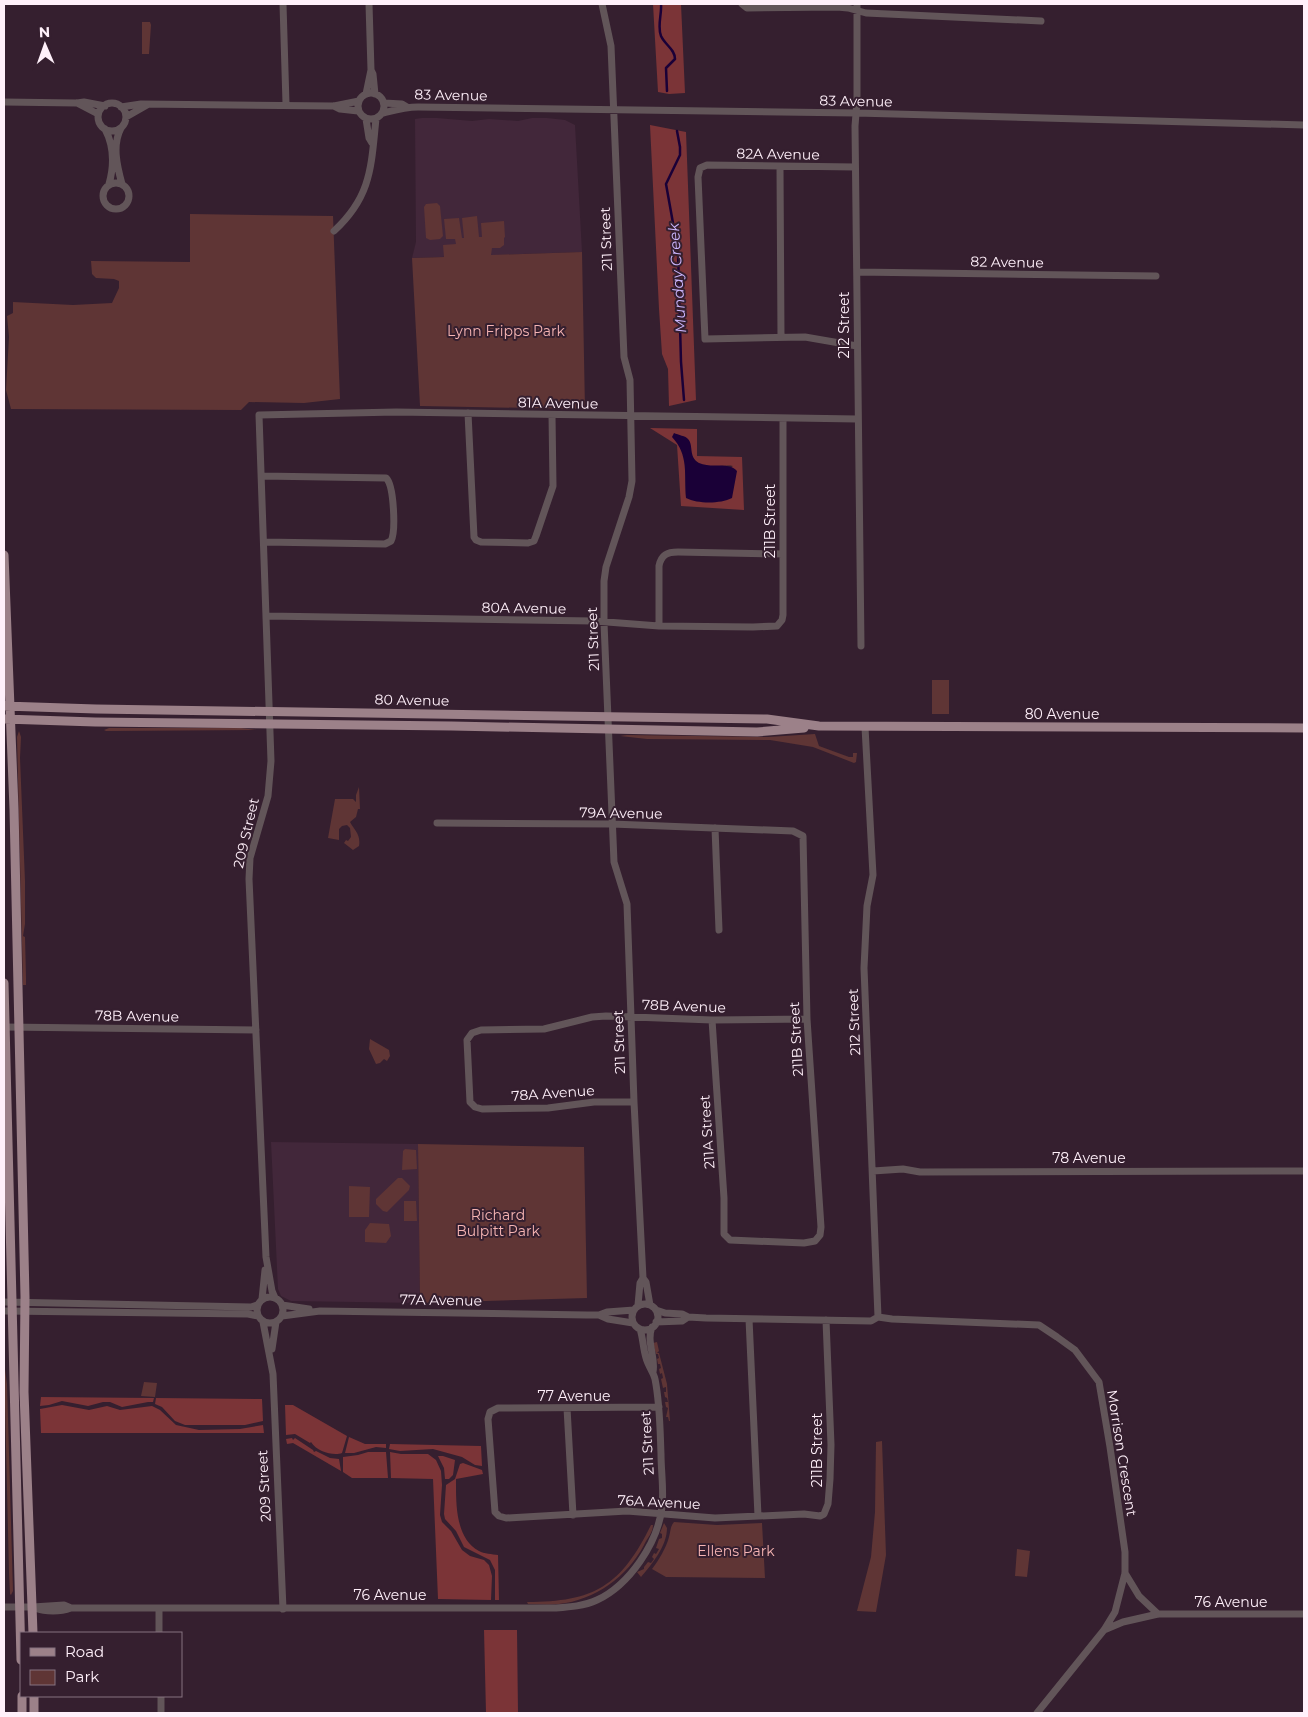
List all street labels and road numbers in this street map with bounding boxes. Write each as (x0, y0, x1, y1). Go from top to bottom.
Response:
street label: 83 Avenue (414, 85, 488, 105)
street label: 83 Avenue (819, 91, 893, 111)
street label: 82A Avenue (736, 144, 820, 164)
street label: 211 Street (596, 206, 616, 271)
street label: 82 Avenue (970, 252, 1044, 272)
street label: 212 Street (835, 291, 853, 358)
street label: 81A Avenue (518, 393, 598, 413)
street label: 211B Street (761, 483, 779, 558)
street label: 80A Avenue (482, 598, 566, 618)
street label: 211 Street (583, 606, 603, 671)
street label: 80 Avenue (374, 690, 450, 710)
street label: 80 Avenue (1025, 705, 1099, 723)
street label: 209 Street (229, 796, 263, 870)
street label: 79A Avenue (579, 803, 663, 823)
street label: 212 Street (844, 988, 864, 1056)
street label: 78B Avenue (642, 996, 726, 1016)
street label: 211B Street (785, 1001, 807, 1077)
street label: 78B Avenue (95, 1006, 179, 1026)
street label: 211 Street (609, 1009, 629, 1074)
street label: 78A Avenue (511, 1081, 595, 1105)
street label: 211A Street (695, 1094, 719, 1170)
street label: 78 Avenue (1052, 1149, 1126, 1167)
street label: 77A Avenue (400, 1290, 482, 1310)
street label: 77 Avenue (538, 1387, 611, 1405)
street label: Morrison Crescent (1103, 1389, 1141, 1518)
street label: 211 Street (636, 1410, 658, 1475)
street label: 211B Street (808, 1412, 826, 1487)
street label: 209 Street (253, 1449, 275, 1522)
street label: 76A Avenue (617, 1491, 701, 1513)
street label: 76 Avenue (354, 1586, 427, 1604)
street label: 76 Avenue (1195, 1593, 1268, 1611)

